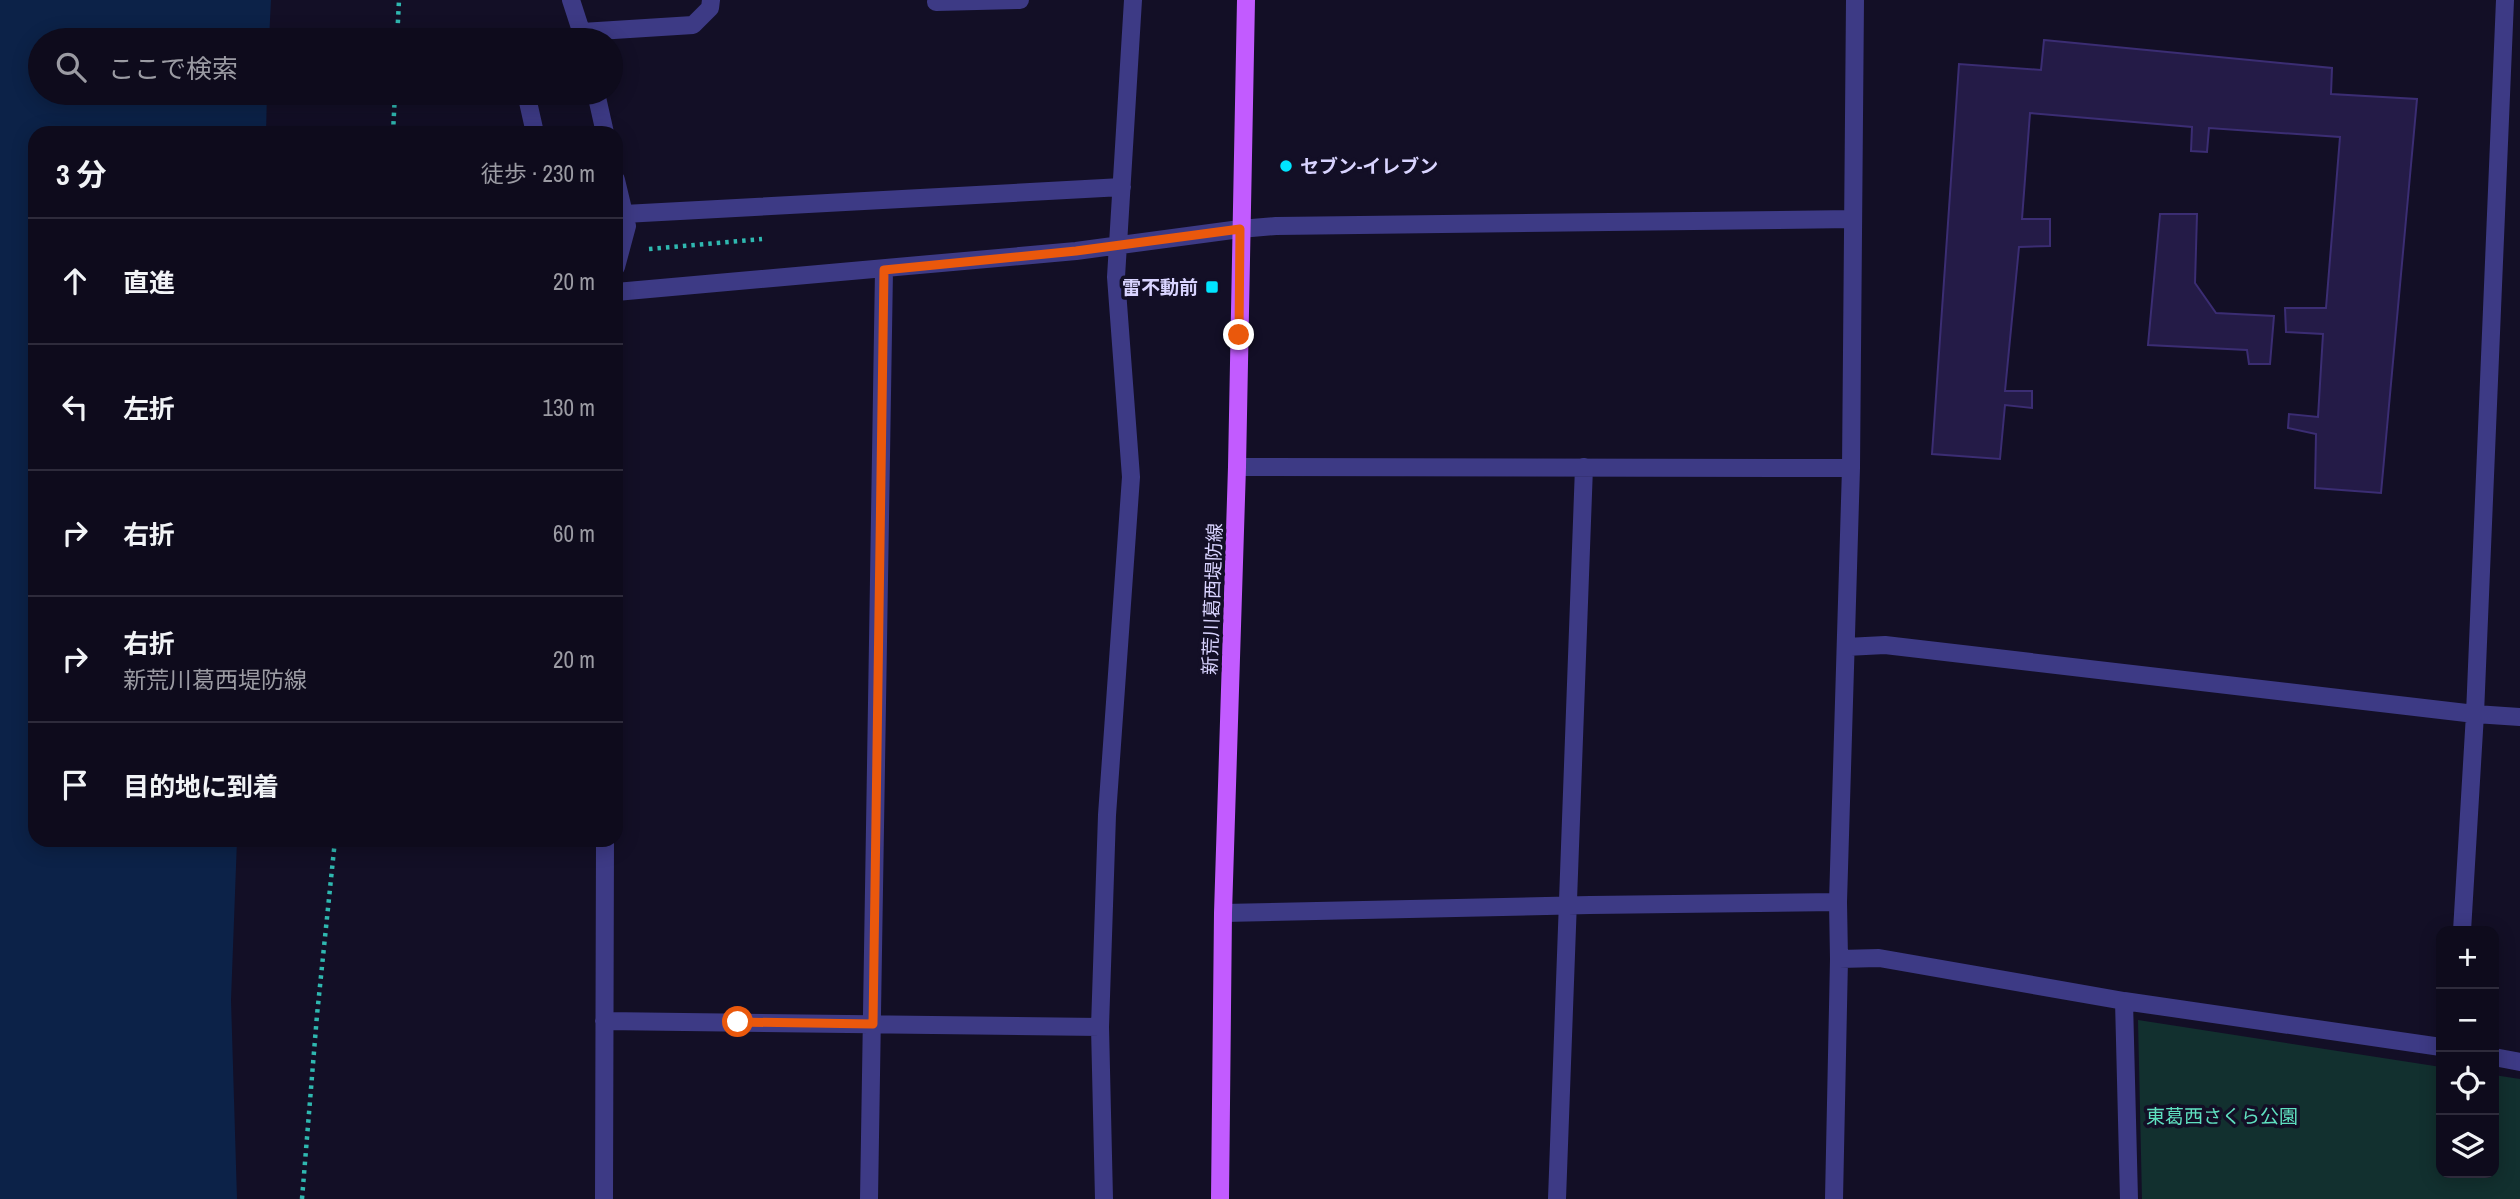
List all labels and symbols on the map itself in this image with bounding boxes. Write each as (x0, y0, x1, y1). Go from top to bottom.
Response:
place label: セブン-イレブン (1300, 153, 1438, 179)
marker: セブン-イレブン (1278, 158, 1294, 174)
place label: 雷不動前 (1122, 274, 1198, 300)
marker: 雷不動前 (1204, 279, 1220, 295)
route end (1223, 319, 1254, 350)
street label: 新荒川葛西堤防線 (1196, 523, 1228, 675)
route start (722, 1006, 753, 1037)
park label: 東葛西さくら公園 (2146, 1103, 2298, 1129)

